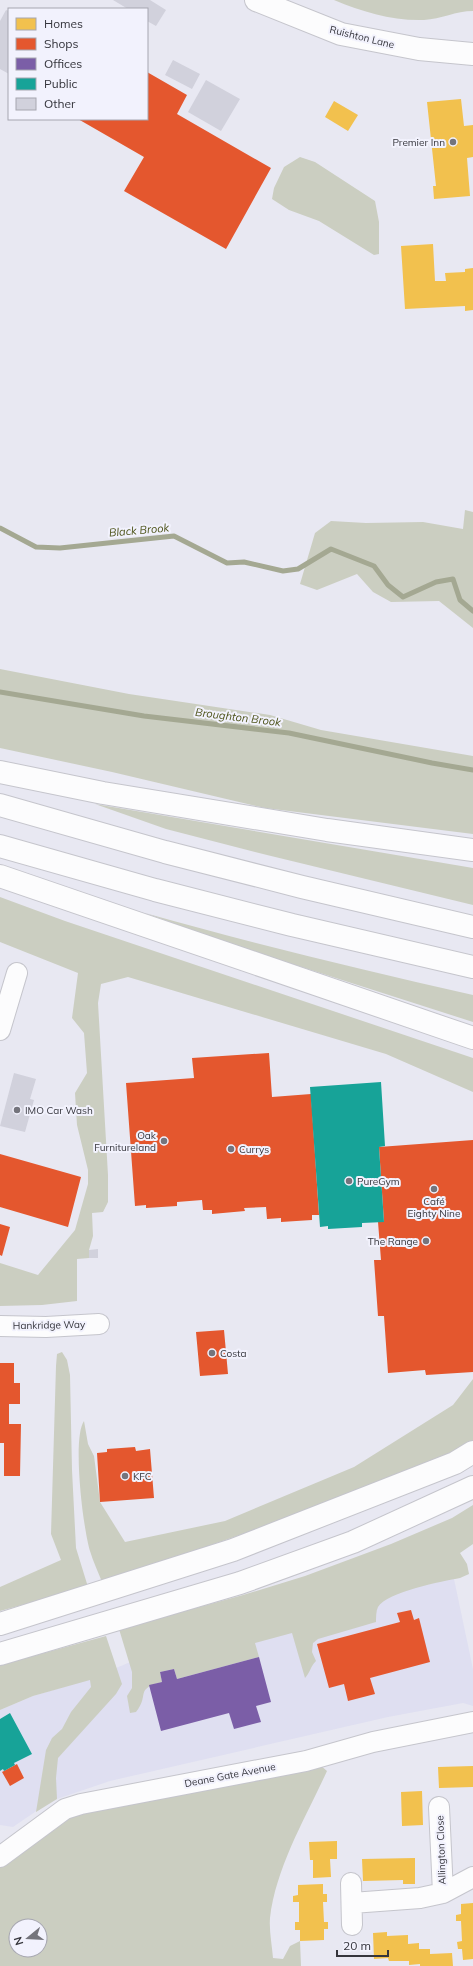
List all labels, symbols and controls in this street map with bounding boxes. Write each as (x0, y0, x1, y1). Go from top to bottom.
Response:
legend (8, 8, 148, 120)
text: Homes (44, 16, 83, 31)
street label: Ruishton Lane (328, 23, 396, 51)
text: Shops (44, 36, 79, 51)
text: Offices (44, 56, 82, 71)
text: Public (44, 76, 78, 91)
text: Other (44, 96, 76, 111)
place label: Premier Inn (392, 136, 445, 149)
marker: Premier Inn (448, 137, 458, 147)
water label: Black Brook (108, 520, 170, 540)
water label: Broughton Brook (194, 705, 282, 729)
place label: IMO Car Wash (25, 1104, 93, 1117)
marker: IMO Car Wash (12, 1105, 22, 1115)
place label: Oak Furnitureland (94, 1129, 157, 1154)
marker: Oak Furnitureland (159, 1136, 169, 1146)
place label: Currys (239, 1143, 269, 1156)
marker: Currys (226, 1144, 236, 1154)
place label: PureGym (357, 1175, 400, 1188)
marker: PureGym (344, 1176, 354, 1186)
marker: Café Eighty Nine (429, 1184, 439, 1194)
place label: Café Eighty Nine (408, 1195, 460, 1220)
place label: The Range (368, 1235, 418, 1248)
marker: The Range (421, 1236, 431, 1246)
street label: Hankridge Way (13, 1318, 86, 1332)
place label: Costa (220, 1347, 247, 1360)
marker: Costa (207, 1348, 217, 1358)
place label: KFC (133, 1470, 152, 1483)
marker: KFC (120, 1471, 130, 1481)
street label: Deane Gate Avenue (183, 1760, 277, 1790)
street label: Allington Close (433, 1815, 449, 1885)
north arrow (8, 1918, 48, 1958)
scale bar (337, 1932, 388, 1958)
text: N (11, 1935, 26, 1947)
text: 20 m (343, 1938, 371, 1953)

